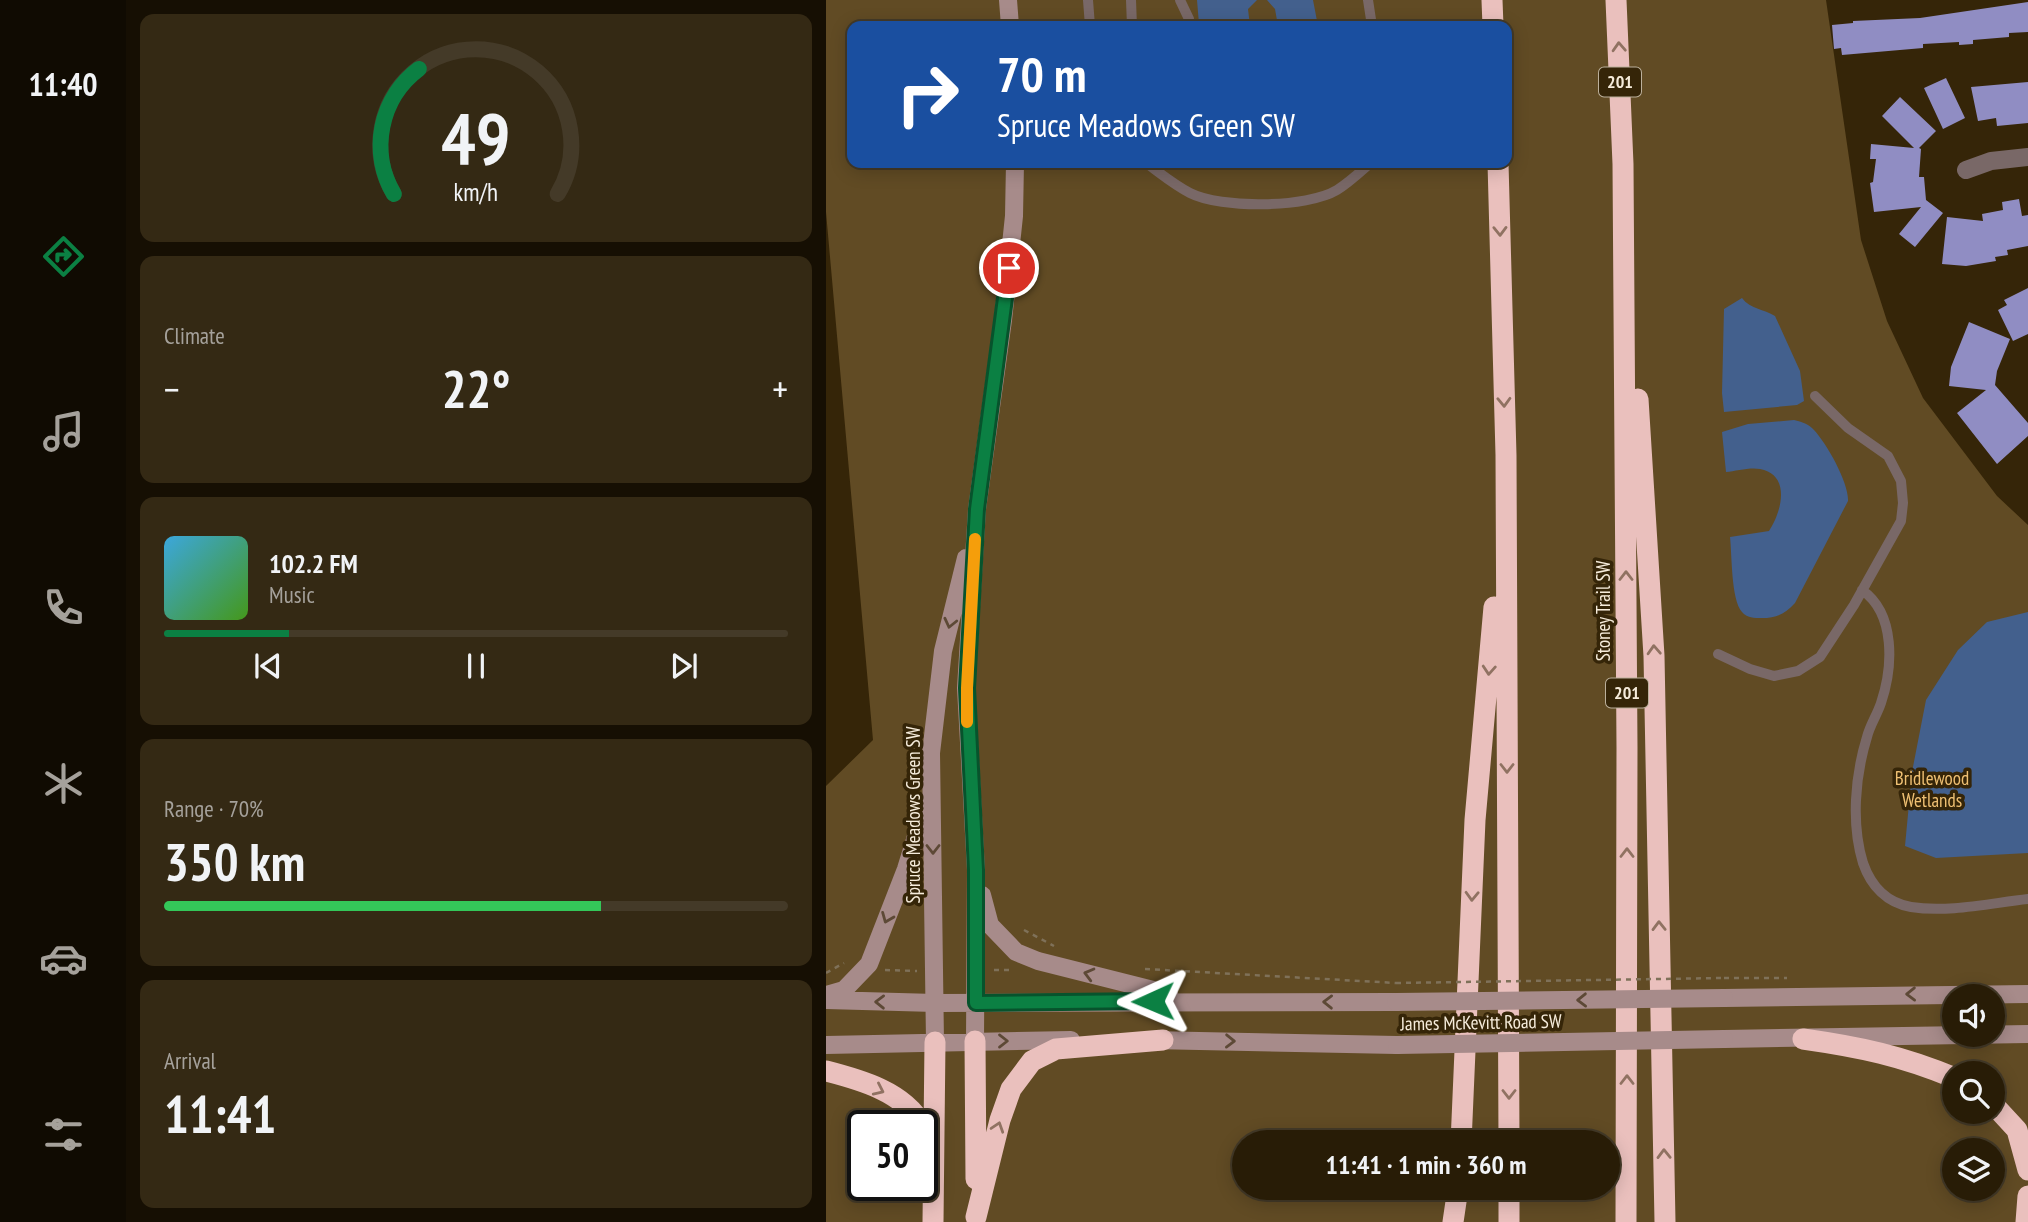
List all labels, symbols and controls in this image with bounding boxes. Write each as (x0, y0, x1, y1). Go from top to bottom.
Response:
one-way arrow (1611, 41, 1626, 52)
text: 70 m (997, 42, 1086, 106)
icon: right (882, 49, 973, 140)
text: 11:40 (28, 63, 98, 105)
road number: 201 (1599, 68, 1641, 96)
text: 49 (441, 90, 511, 184)
text: Spruce Meadows Green SW (997, 104, 1295, 146)
text: km/h (454, 176, 498, 208)
one-way arrow (1492, 226, 1507, 237)
icon: directions (39, 232, 88, 281)
pin (979, 238, 1039, 298)
icon: arrive (990, 249, 1028, 287)
text: Climate (164, 321, 225, 350)
text: 22° (442, 355, 510, 422)
text: − (164, 364, 180, 413)
text: + (772, 364, 788, 413)
one-way arrow (1497, 397, 1512, 408)
icon: music (39, 407, 88, 456)
text: 102.2 FM (269, 547, 358, 580)
street label: Stoney Trail SW (1591, 560, 1615, 661)
one-way arrow (1618, 571, 1634, 581)
text: Music (269, 580, 315, 609)
icon: phone (39, 583, 88, 632)
one-way arrow (944, 617, 958, 629)
one-way arrow (1646, 644, 1661, 655)
icon: previous (249, 647, 287, 685)
icon: pause (457, 647, 495, 685)
icon: next (665, 647, 703, 685)
one-way arrow (1482, 664, 1497, 675)
road number: 201 (1606, 678, 1648, 708)
street label: Spruce Meadows Green SW (901, 726, 925, 904)
icon: climate (39, 759, 88, 808)
one-way arrow (1499, 763, 1515, 774)
park label: Bridlewood Wetlands (1895, 766, 1969, 812)
text: Range · 70% (164, 794, 264, 823)
text: 350 km (164, 828, 305, 895)
one-way arrow (925, 844, 941, 855)
one-way arrow (1619, 847, 1635, 858)
one-way arrow (1465, 891, 1480, 902)
one-way arrow (881, 911, 895, 923)
one-way arrow (1651, 921, 1667, 931)
icon: car (39, 934, 88, 983)
position arrow (1116, 964, 1190, 1038)
one-way arrow (1084, 968, 1096, 982)
map controls (1942, 984, 2005, 1201)
button: sound (1942, 984, 2005, 1047)
one-way arrow (1905, 986, 1916, 1002)
one-way arrow (1576, 992, 1587, 1008)
one-way arrow (875, 994, 885, 1010)
one-way arrow (1322, 994, 1333, 1009)
street label: James McKevitt Road SW (1399, 1009, 1562, 1035)
one-way arrow (998, 1033, 1009, 1049)
one-way arrow (1225, 1034, 1236, 1049)
text: Arrival (164, 1046, 216, 1075)
button: search (1942, 1061, 2005, 1124)
one-way arrow (1619, 1075, 1635, 1085)
text: 11:41 (164, 1080, 276, 1147)
one-way arrow (872, 1082, 885, 1096)
one-way arrow (1501, 1089, 1517, 1099)
icon: filters (39, 1110, 88, 1159)
speed limit sign: 50 (847, 1110, 938, 1201)
one-way arrow (989, 1122, 1004, 1134)
button: layers (1942, 1138, 2005, 1201)
text: 11:41 · 1 min · 360 m (1326, 1148, 1526, 1181)
one-way arrow (1656, 1148, 1671, 1159)

